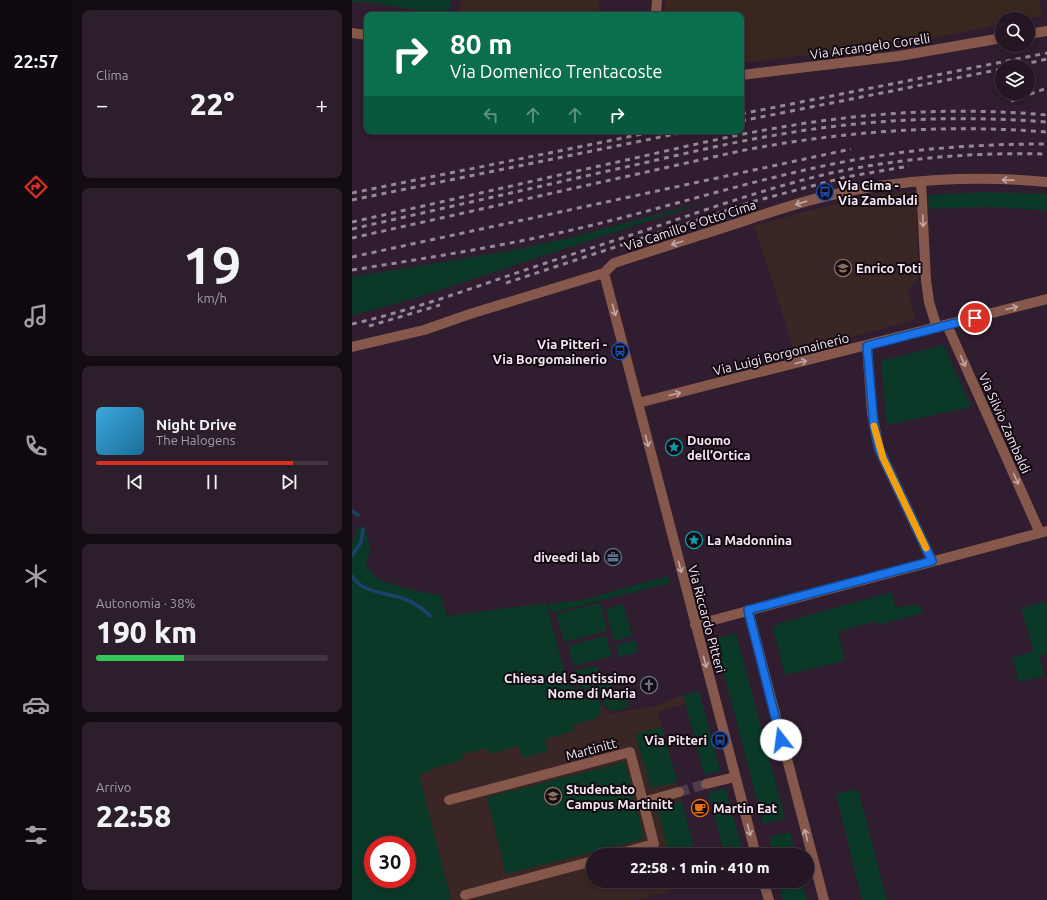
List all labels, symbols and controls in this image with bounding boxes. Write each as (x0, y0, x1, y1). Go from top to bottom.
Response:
map controls (995, 12, 1035, 100)
button: search (995, 12, 1035, 52)
icon: right (384, 28, 436, 80)
text: 80 m (450, 28, 512, 59)
street label: Via Arcangelo Corelli (809, 31, 931, 61)
text: 22:57 (13, 51, 59, 71)
button: layers (995, 60, 1035, 100)
text: Via Domenico Trentacoste (450, 61, 662, 81)
text: Clima (96, 68, 128, 82)
text: 22° (190, 87, 234, 121)
text: − (96, 92, 108, 117)
text: + (316, 92, 328, 117)
icon: left (480, 104, 502, 126)
icon: ahead (522, 104, 544, 126)
icon: ahead (564, 104, 586, 126)
icon: right (606, 104, 628, 126)
icon: directions (22, 173, 50, 201)
one-way arrow (1002, 176, 1015, 184)
place label: Via Cima - Via Zambaldi (838, 178, 918, 207)
bus stop icon: Via Cima - Via Zambaldi (815, 182, 835, 202)
street label: Via Camillo e Otto Cima (622, 197, 758, 253)
one-way arrow (794, 200, 807, 207)
one-way arrow (919, 214, 927, 227)
text: 19 (183, 236, 241, 294)
one-way arrow (671, 239, 683, 247)
school or university icon: Enrico Toti (833, 258, 853, 278)
place label: Enrico Toti (856, 261, 921, 275)
text: km/h (197, 291, 227, 305)
pin (958, 301, 992, 335)
icon: music (22, 302, 50, 330)
one-way arrow (610, 304, 618, 317)
one-way arrow (1005, 304, 1018, 312)
icon: arrive (964, 307, 986, 329)
street label: Via Luigi Borgomainerio (712, 330, 850, 378)
place label: Via Pitteri - Via Borgomainerio (493, 337, 607, 366)
bus stop icon: Via Pitteri - Via Borgomainerio (610, 341, 630, 361)
one-way arrow (960, 354, 967, 366)
one-way arrow (795, 358, 808, 366)
street label: Via Silvio Zambaldi (977, 371, 1033, 475)
one-way arrow (669, 390, 682, 397)
text: Night Drive (156, 416, 237, 433)
icon: phone (22, 432, 50, 460)
text: The Halogens (156, 433, 235, 447)
place label: Duomo dell’Ortica (687, 433, 751, 462)
one-way arrow (644, 434, 652, 447)
place icon: Duomo dell’Ortica (664, 437, 684, 457)
icon: previous (124, 471, 146, 493)
icon: pause (201, 471, 223, 493)
icon: next (278, 471, 300, 493)
one-way arrow (1013, 473, 1020, 485)
place icon: La Madonnina (684, 530, 704, 550)
place label: La Madonnina (707, 533, 792, 547)
office icon: diveedi lab (603, 547, 623, 567)
place label: diveedi lab (534, 550, 600, 564)
one-way arrow (677, 560, 684, 573)
icon: climate (22, 562, 50, 590)
street label: Via Riccardo Pitteri (686, 564, 728, 674)
text: Autonomia · 38% (96, 596, 195, 610)
text: 190 km (96, 615, 197, 649)
one-way arrow (702, 655, 709, 668)
place label: Chiesa del Santissimo Nome di Maria (504, 671, 636, 700)
church icon: Chiesa del Santissimo Nome di Maria (639, 675, 659, 695)
icon: car (22, 691, 50, 719)
position arrow (760, 719, 802, 761)
bus stop icon: Via Pitteri (710, 730, 730, 750)
place label: Via Pitteri (644, 733, 707, 747)
street label: Martinitt (564, 736, 618, 762)
text: Arrivo (96, 780, 131, 794)
place label: Studentato Campus Martinitt (566, 782, 673, 811)
school or university icon: Studentato Campus Martinitt (543, 786, 563, 806)
cafe icon: Martin Eat (690, 798, 710, 818)
text: 22:58 (96, 799, 171, 833)
place label: Martin Eat (713, 801, 778, 815)
icon: filters (22, 821, 50, 849)
one-way arrow (746, 823, 754, 836)
one-way arrow (802, 829, 810, 842)
speed limit sign: 30 (364, 836, 416, 888)
text: 22:58 · 1 min · 410 m (630, 859, 770, 876)

